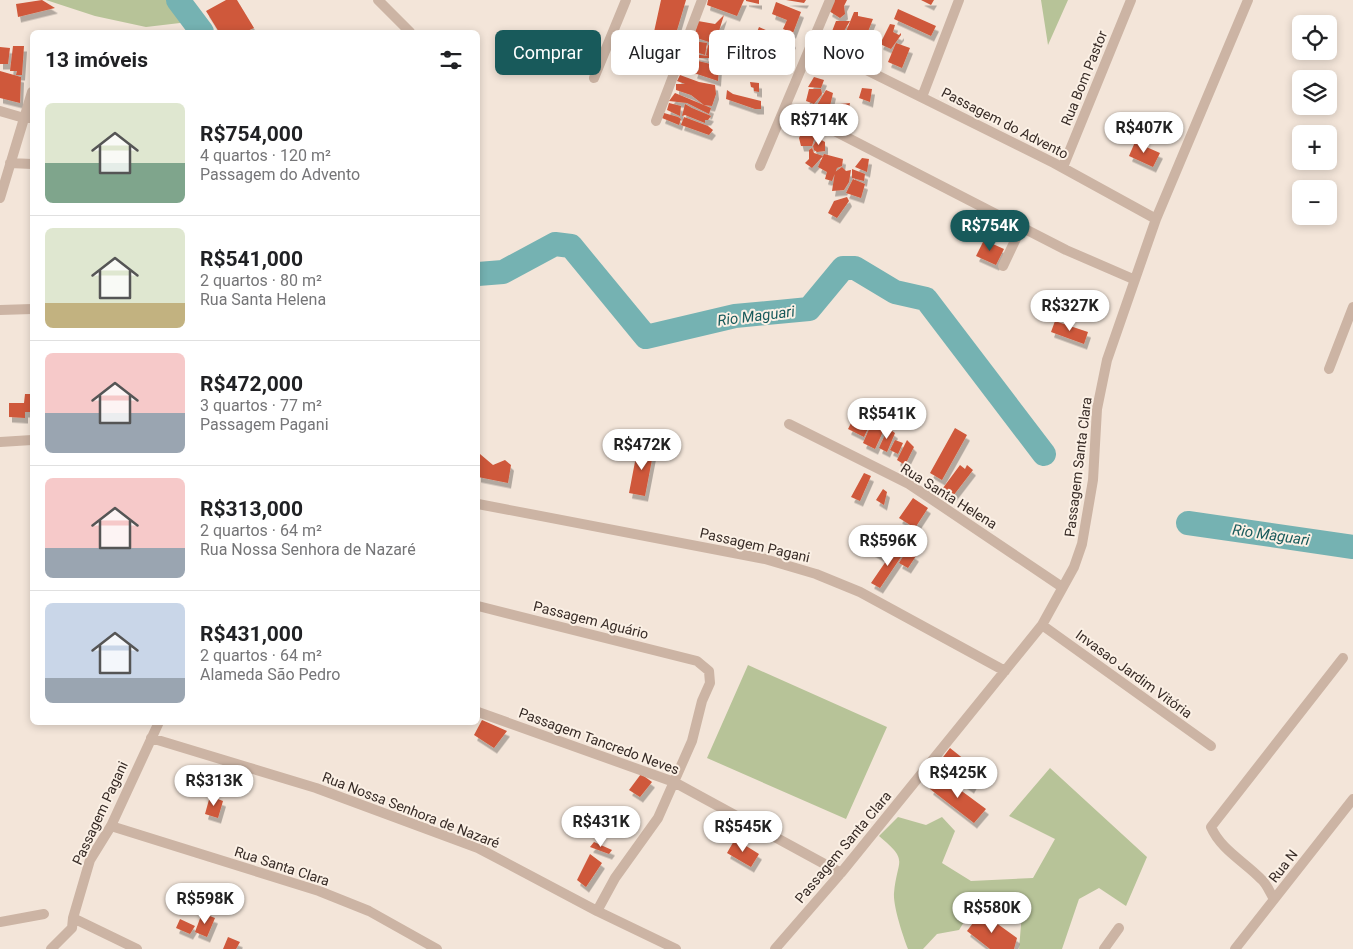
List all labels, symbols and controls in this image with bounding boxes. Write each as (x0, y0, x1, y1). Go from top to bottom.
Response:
map controls (1292, 15, 1337, 225)
button: locate (1292, 15, 1337, 60)
street label: Rua Bom Pastor (1058, 28, 1110, 128)
chip: Comprar (495, 30, 601, 75)
chip: Alugar (611, 30, 699, 75)
chip: Filtros (709, 30, 795, 75)
chip: Novo (805, 30, 882, 75)
icon: filters (437, 46, 465, 74)
text: 13 imóveis (45, 48, 148, 72)
button: layers (1292, 70, 1337, 115)
street label: Passagem do Advento (939, 84, 1071, 162)
pin: R$714K (778, 104, 860, 146)
text: R$714K (790, 110, 848, 129)
pin: R$407K (1103, 112, 1185, 154)
text: R$407K (1115, 118, 1173, 137)
text: R$754,000 (200, 122, 303, 146)
icon: home (85, 123, 145, 183)
button: + (1292, 125, 1337, 170)
text: 4 quartos · 120 m² (200, 146, 331, 165)
text: Passagem do Advento (200, 165, 360, 184)
button: − (1292, 180, 1337, 225)
pin: R$754K (949, 210, 1031, 252)
text: R$754K (961, 216, 1019, 235)
text: R$541,000 (200, 247, 303, 271)
icon: home (85, 248, 145, 308)
text: 2 quartos · 80 m² (200, 271, 322, 290)
text: Rua Santa Helena (200, 290, 326, 309)
pin: R$327K (1029, 290, 1111, 332)
text: R$327K (1041, 296, 1099, 315)
water label: Rio Maguari (716, 302, 796, 330)
text: R$472,000 (200, 372, 303, 396)
icon: home (85, 373, 145, 433)
text: 3 quartos · 77 m² (200, 396, 322, 415)
street label: Passagem Santa Clara (1061, 396, 1095, 538)
pin: R$541K (846, 398, 928, 440)
text: R$541K (858, 404, 916, 423)
text: Passagem Pagani (200, 415, 329, 434)
pin: R$472K (601, 428, 683, 471)
text: R$472K (613, 435, 671, 454)
street label: Rua Santa Helena (898, 460, 1000, 532)
text: R$313,000 (200, 497, 303, 521)
icon: home (85, 498, 145, 558)
text: 2 quartos · 64 m² (200, 521, 322, 540)
water label: Rio Maguari (1231, 521, 1311, 549)
pin: R$596K (847, 524, 929, 567)
street label: Passagem Pagani (698, 525, 812, 565)
text: R$596K (859, 531, 917, 550)
text: Rua Nossa Senhora de Nazaré (200, 540, 416, 559)
street label: Passagem Aguário (532, 598, 650, 642)
text: R$431,000 (200, 622, 303, 646)
icon: home (85, 623, 145, 683)
street label: Invasao Jardim Vitória (1073, 626, 1195, 722)
text: 2 quartos · 64 m² (200, 646, 322, 665)
text: Alameda São Pedro (200, 665, 340, 684)
street label: Passagem Tancredo Neves (517, 704, 681, 778)
pin: R$425K (917, 756, 999, 799)
street label: Passagem Pagani (69, 759, 131, 867)
text: R$425K (929, 763, 987, 782)
pin: R$313K (173, 764, 255, 807)
street label: Rua Nossa Senhora de Nazaré (320, 769, 502, 851)
text: R$313K (185, 771, 243, 790)
street label: Passagem Santa Clara (792, 788, 894, 906)
pin: R$431K (560, 806, 642, 848)
pin: R$545K (702, 810, 784, 853)
text: R$431K (572, 812, 630, 831)
text: R$545K (714, 817, 772, 836)
street label: Rua Santa Clara (232, 843, 332, 889)
street label: Rua N (1265, 846, 1301, 886)
pin: R$598K (164, 882, 246, 925)
text: R$598K (176, 889, 234, 908)
pin: R$580K (951, 892, 1033, 934)
text: R$580K (963, 898, 1021, 917)

